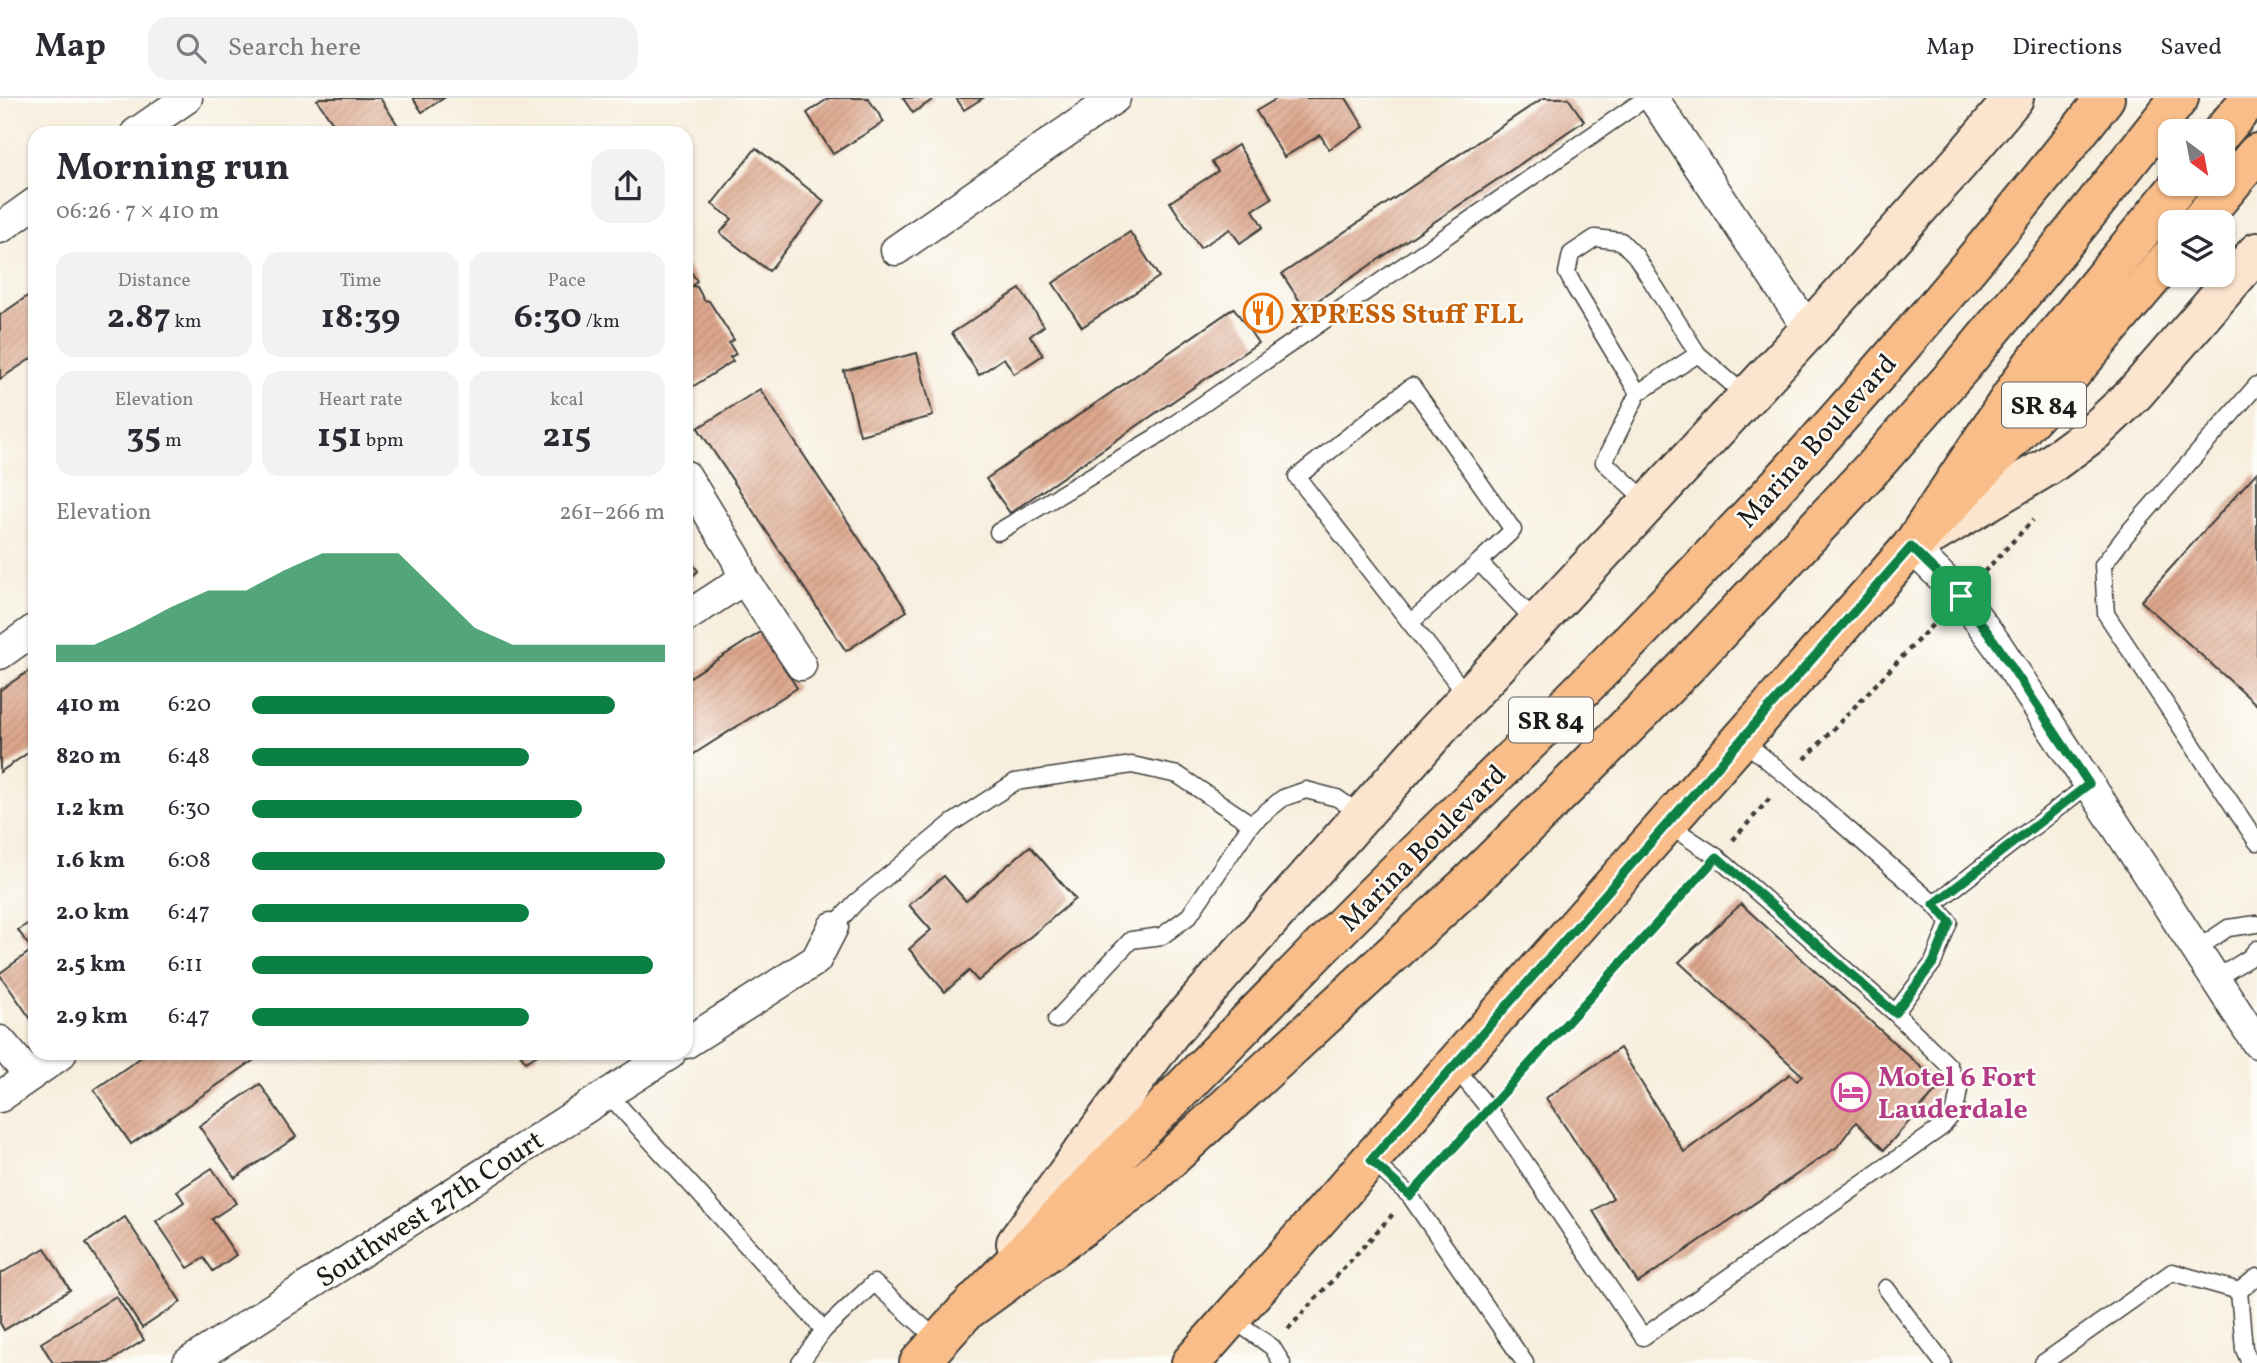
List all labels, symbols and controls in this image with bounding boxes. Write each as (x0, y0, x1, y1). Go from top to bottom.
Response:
search box (148, 17, 638, 80)
text: Map (35, 25, 106, 71)
icon: search (172, 29, 210, 67)
text: Search here (228, 30, 361, 66)
text: Map (1926, 31, 1974, 65)
text: Directions (2012, 31, 2122, 65)
text: Saved (2160, 31, 2222, 65)
north arrow (2158, 119, 2235, 196)
map controls (2158, 119, 2235, 287)
text: Morning run (56, 143, 290, 196)
button: share (591, 149, 665, 223)
text: 06:26 · 7 × 410 m (56, 196, 219, 228)
button: layers (2158, 210, 2235, 287)
text: Distance (118, 268, 191, 294)
text: Time (340, 268, 381, 294)
text: Pace (548, 268, 586, 294)
restaurant icon: XPRESS Stuff FLL (1242, 292, 1284, 334)
text: 2.87 (107, 294, 171, 342)
text: 18:39 (321, 294, 400, 342)
text: 6:30 (514, 294, 582, 342)
place label: XPRESS Stuff FLL (1290, 296, 1524, 335)
text: km (171, 309, 202, 335)
text: /km (582, 309, 620, 335)
street label: Marina Boulevard (1729, 346, 1907, 537)
road number: SR 84 (2002, 382, 2086, 428)
text: Elevation (115, 387, 194, 413)
text: Heart rate (319, 387, 402, 413)
text: kcal (550, 387, 584, 413)
text: 35 (127, 413, 161, 461)
text: 151 (317, 413, 362, 461)
text: 215 (542, 413, 591, 461)
text: m (161, 428, 182, 454)
text: bpm (362, 428, 404, 454)
text: Elevation (56, 497, 152, 529)
text: 261–266 m (559, 497, 665, 529)
pin (1931, 566, 1991, 626)
icon: arrive (1942, 577, 1980, 615)
text: 410 m (56, 689, 120, 721)
text: 6:20 (168, 689, 211, 721)
road number: SR 84 (1509, 698, 1593, 742)
text: 820 m (56, 741, 121, 773)
text: 6:48 (168, 741, 210, 773)
street label: Marina Boulevard (1331, 756, 1516, 941)
text: 1.2 km (56, 793, 125, 825)
text: 6:30 (168, 793, 210, 825)
text: 1.6 km (56, 845, 125, 877)
text: 6:08 (168, 845, 211, 877)
text: 2.0 km (56, 897, 129, 929)
text: 6:47 (168, 897, 210, 929)
text: 2.5 km (56, 949, 126, 981)
text: 6:11 (168, 949, 203, 981)
text: 2.9 km (56, 1001, 128, 1033)
text: 6:47 (168, 1001, 210, 1033)
place label: Motel 6 Fort Lauderdale (1878, 1059, 2036, 1130)
hotel icon: Motel 6 Fort Lauderdale (1830, 1071, 1872, 1113)
street label: Southwest 27th Court (309, 1122, 552, 1298)

